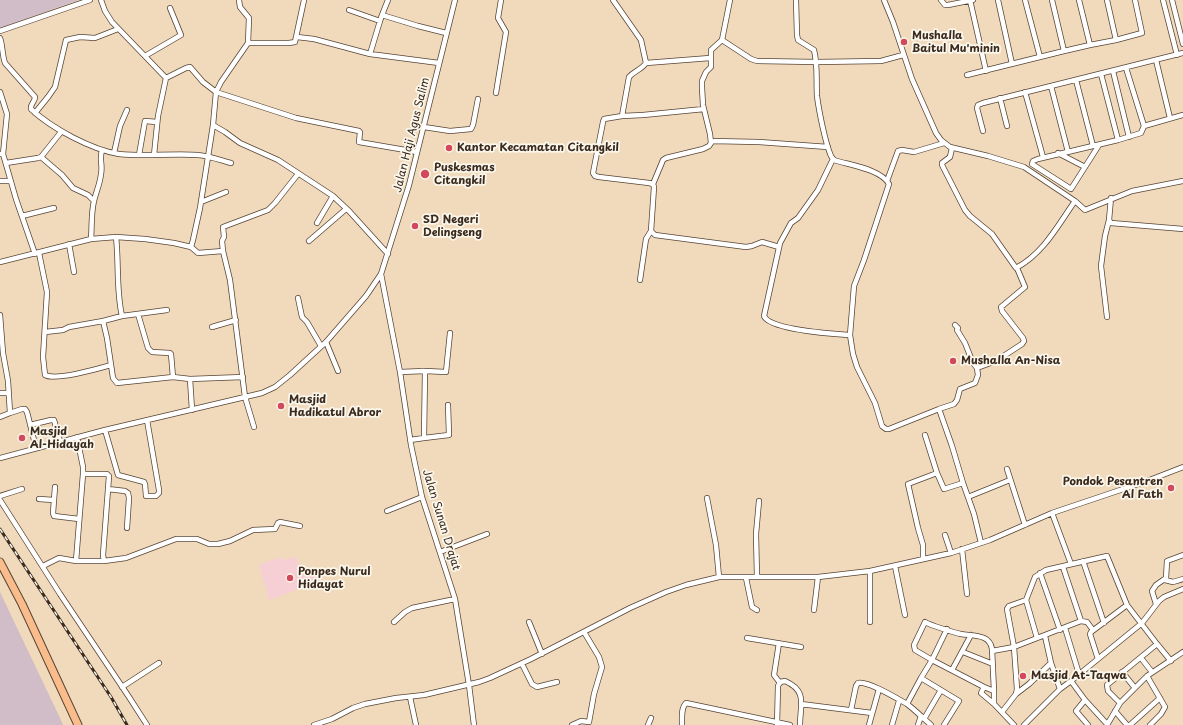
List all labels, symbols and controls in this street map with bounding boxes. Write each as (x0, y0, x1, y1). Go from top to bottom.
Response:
place label: Mushalla Baitul Mu'minin (912, 29, 1000, 55)
marker: Mushalla Baitul Mu'minin (899, 37, 909, 47)
street label: Jalan Haji Agus Salim (391, 76, 433, 194)
place label: Kantor Kecamatan Citangkil (457, 141, 619, 155)
marker: Kantor Kecamatan Citangkil (444, 143, 454, 153)
place label: Puskesmas Citangkil (434, 161, 495, 187)
marker: Puskesmas Citangkil (419, 168, 431, 180)
place label: SD Negeri Delingseng (423, 213, 482, 239)
marker: SD Negeri Delingseng (410, 221, 420, 231)
place label: Mushalla An-Nisa (961, 354, 1060, 368)
marker: Mushalla An-Nisa (948, 356, 958, 366)
place label: Masjid Hadikatul Abror (289, 393, 381, 419)
marker: Masjid Hadikatul Abror (276, 401, 286, 411)
place label: Masjid Al-Hidayah (30, 425, 94, 451)
marker: Masjid Al-Hidayah (17, 433, 27, 443)
street label: Jalan Sunan Drajat (419, 468, 463, 572)
place label: Pondok Pesantren Al Fath (1063, 475, 1163, 501)
marker: Pondok Pesantren Al Fath (1166, 483, 1176, 493)
place label: Ponpes Nurul Hidayat (298, 565, 370, 591)
marker: Ponpes Nurul Hidayat (285, 573, 295, 583)
place label: Masjid At-Taqwa (1031, 669, 1127, 683)
marker: Masjid At-Taqwa (1018, 671, 1028, 681)

